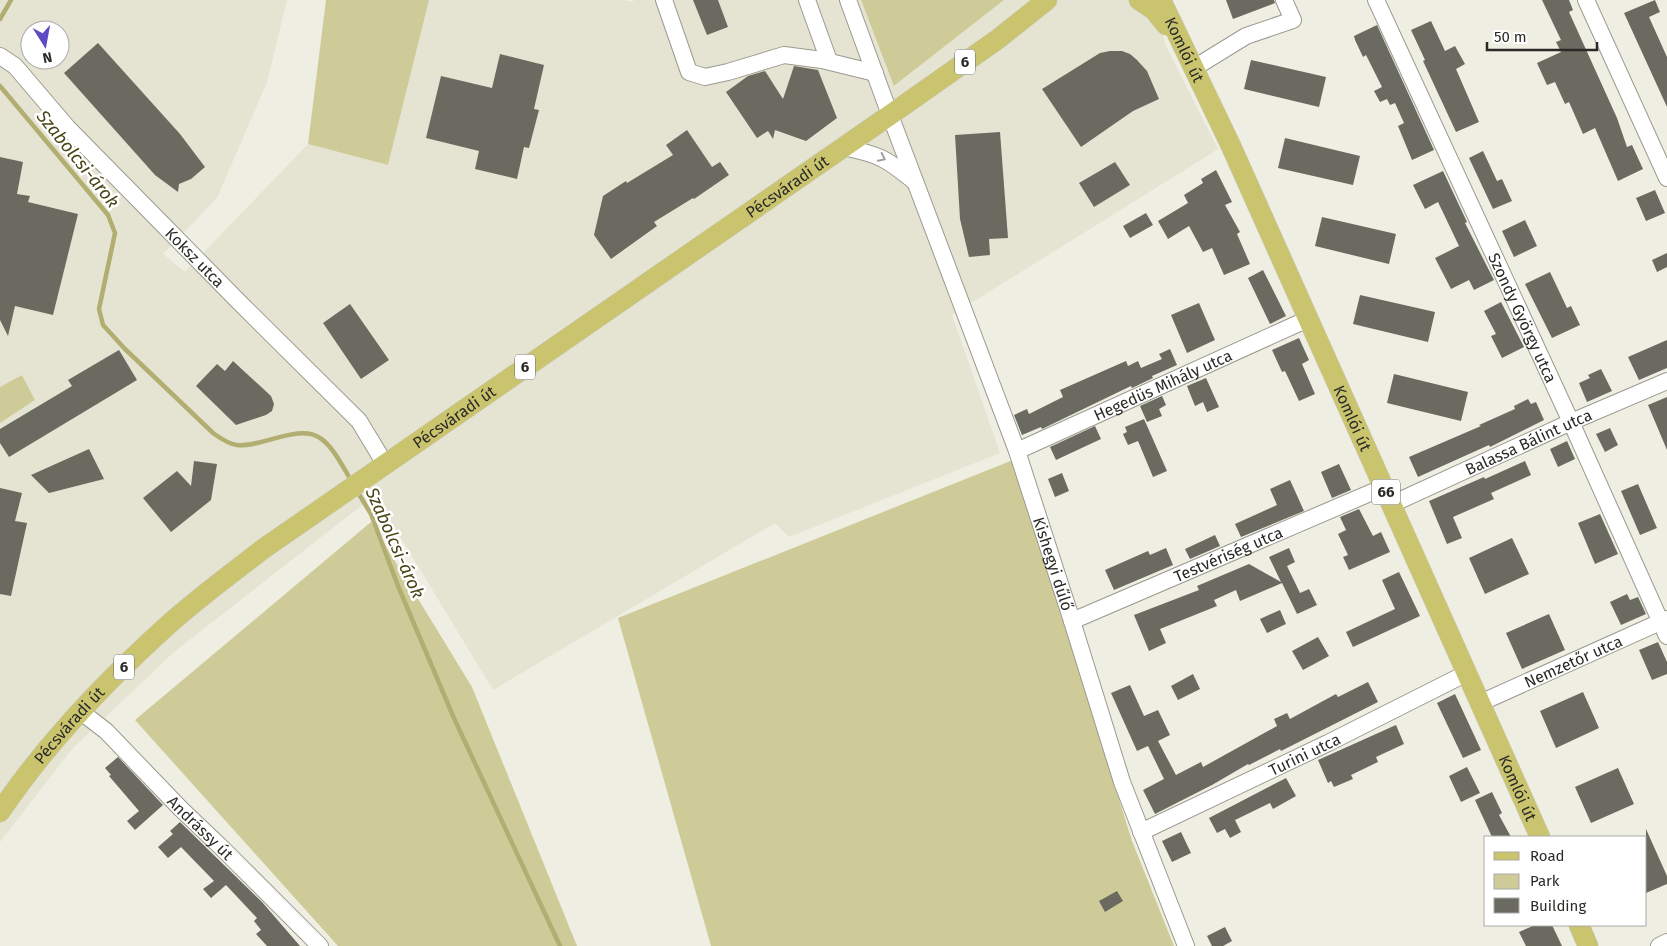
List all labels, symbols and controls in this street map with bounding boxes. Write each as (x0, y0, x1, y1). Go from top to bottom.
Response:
street label: Komlói út (1161, 14, 1209, 86)
north arrow (20, 20, 70, 70)
scale bar (1487, 20, 1597, 52)
text: 50 m (1494, 28, 1527, 46)
text: N (41, 48, 54, 67)
road number: 6 (955, 50, 975, 74)
water label: Szabolcsi-árok (31, 105, 124, 212)
street label: Pécsváradi út (742, 151, 832, 222)
one-way arrow (877, 152, 886, 162)
street label: Koksz utca (162, 223, 229, 291)
street label: Szondy György utca (1485, 250, 1561, 386)
street label: Hegedüs Mihály utca (1091, 345, 1235, 424)
road number: 6 (515, 354, 535, 380)
street label: Pécsváradi út (409, 381, 499, 452)
street label: Komlói út (1330, 382, 1376, 454)
street label: Balassa Bálint utca (1462, 405, 1595, 479)
road number: 66 (1372, 480, 1400, 504)
water label: Szabolcsi-árok (360, 483, 429, 602)
street label: Kishegyi dűlő (1029, 514, 1077, 613)
street label: Testvériség utca (1171, 522, 1285, 586)
street label: Nemzetőr utca (1521, 631, 1625, 691)
road number: 6 (114, 654, 134, 680)
street label: Pécsváradi út (30, 682, 108, 767)
street label: Turini utca (1266, 729, 1343, 779)
street label: Komlói út (1495, 752, 1541, 824)
street label: Andrássy út (164, 792, 238, 864)
legend (1484, 836, 1647, 926)
text: Road (1530, 847, 1565, 865)
text: Park (1530, 872, 1560, 890)
text: Building (1530, 897, 1586, 915)

